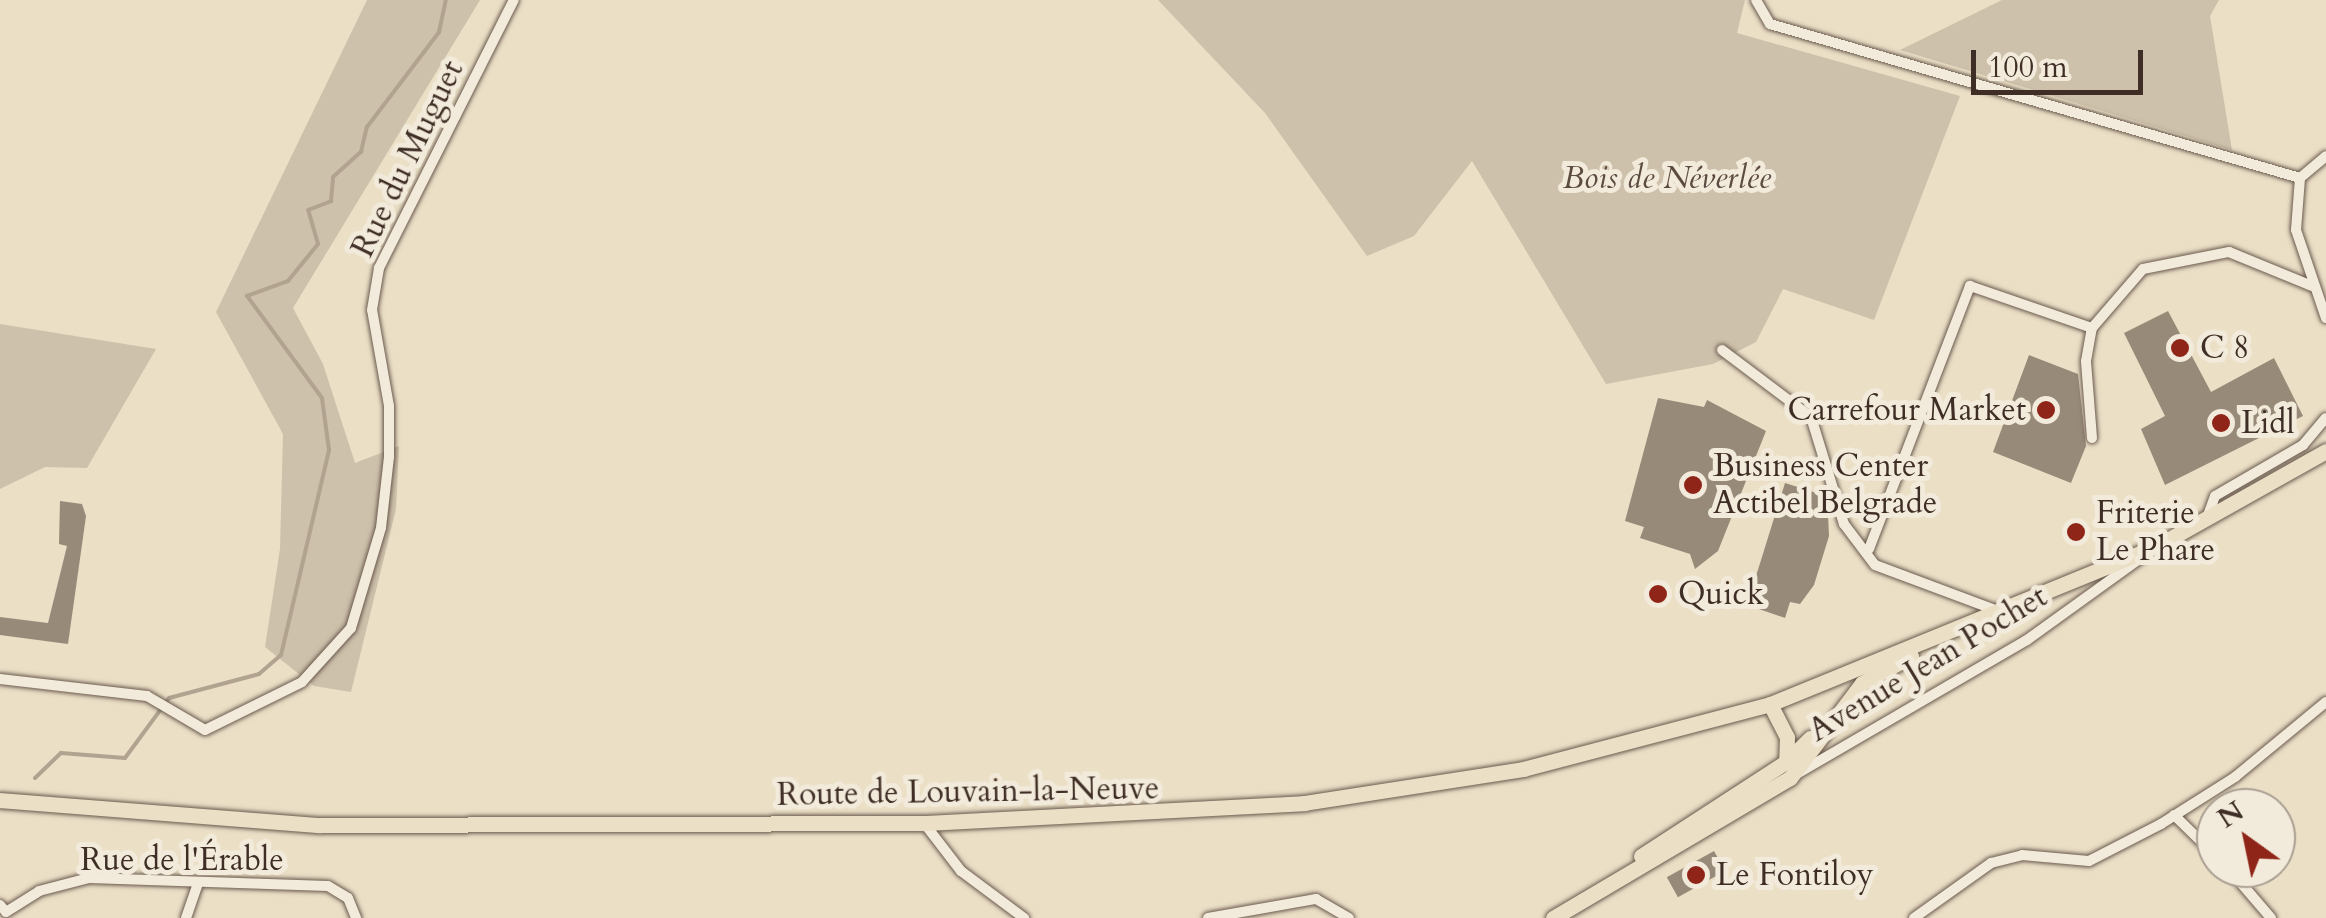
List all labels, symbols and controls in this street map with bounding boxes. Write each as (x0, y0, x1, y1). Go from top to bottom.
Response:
scale bar (1976, 30, 2148, 92)
text: 100 m (1988, 47, 2068, 88)
street label: Rue du Muguet (344, 54, 472, 264)
park label: Bois de Néverlée (1563, 159, 1771, 197)
place label: C 8 (2200, 329, 2249, 367)
marker: C 8 (2169, 337, 2191, 359)
place label: Carrefour Market (1788, 391, 2026, 429)
marker: Carrefour Market (2035, 399, 2057, 421)
place label: Lidl (2241, 404, 2295, 442)
marker: Lidl (2210, 412, 2232, 434)
place label: Business Center Actibel Belgrade (1713, 448, 1937, 523)
marker: Business Center Actibel Belgrade (1682, 474, 1704, 496)
place label: Friterie Le Phare (2096, 495, 2215, 570)
marker: Friterie Le Phare (2065, 521, 2087, 543)
place label: Quick (1678, 575, 1764, 613)
street label: Avenue Jean Pochet (1802, 578, 2054, 750)
marker: Quick (1647, 583, 1669, 605)
street label: Route de Louvain-la-Neuve (776, 769, 1160, 815)
north arrow (2196, 788, 2296, 888)
text: N (2210, 792, 2251, 837)
street label: Rue de l'Érable (80, 841, 284, 879)
place label: Le Fontiloy (1716, 856, 1874, 894)
marker: Le Fontiloy (1685, 864, 1707, 886)

